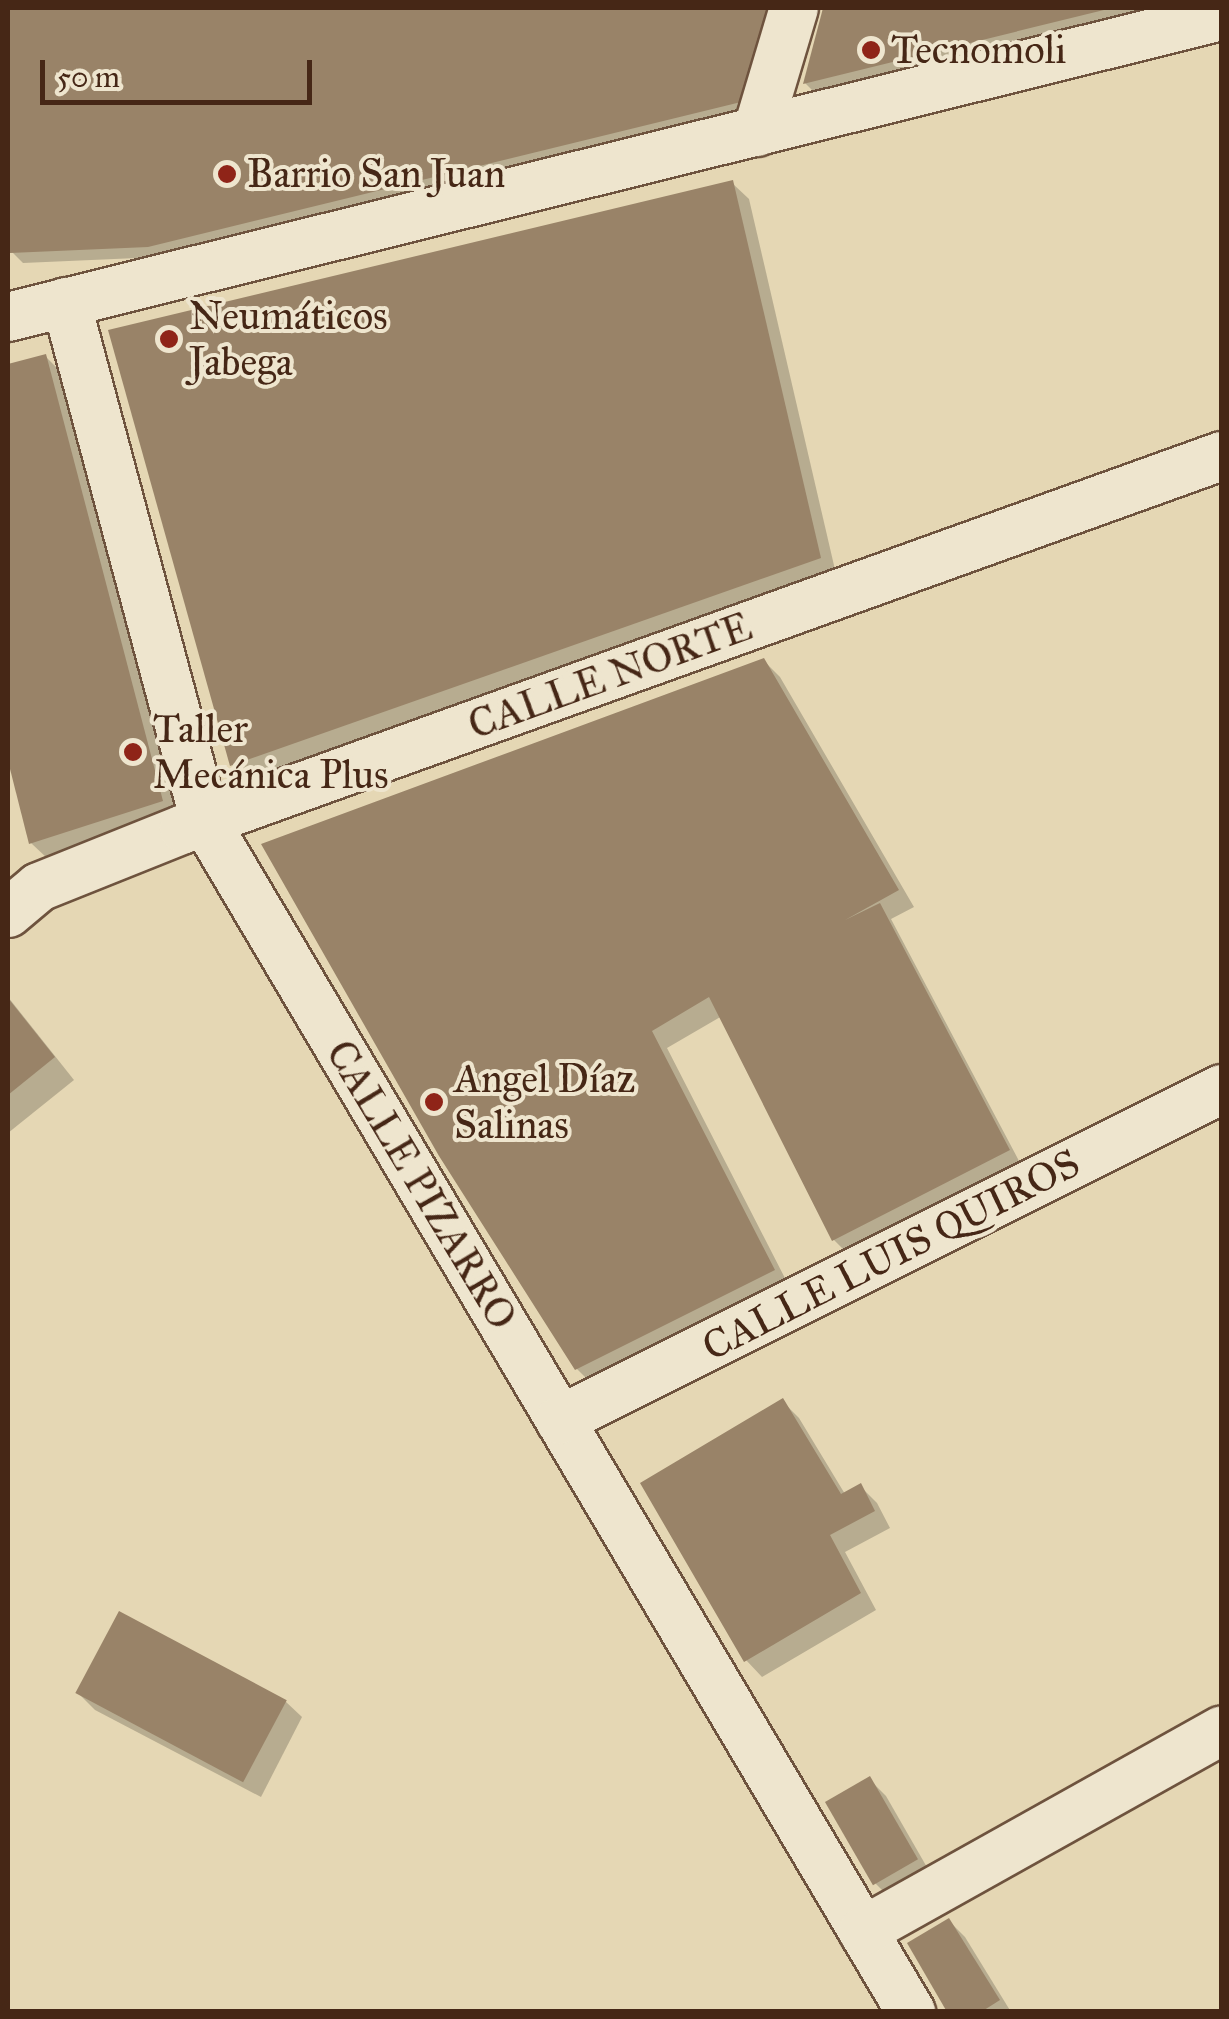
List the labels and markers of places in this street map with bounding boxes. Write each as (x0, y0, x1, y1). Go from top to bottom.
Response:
place label: Tecnomoli (891, 26, 1066, 74)
marker: Tecnomoli (860, 39, 882, 61)
place label: Barrio San Juan (247, 150, 505, 198)
marker: Barrio San Juan (216, 163, 238, 185)
place label: Neumáticos Jabega (189, 292, 388, 386)
marker: Neumáticos Jabega (158, 328, 180, 350)
place label: Taller Mecánica Plus (153, 705, 389, 799)
marker: Taller Mecánica Plus (122, 741, 144, 763)
place label: Angel Díaz Salinas (454, 1055, 635, 1149)
marker: Angel Díaz Salinas (423, 1091, 445, 1113)

